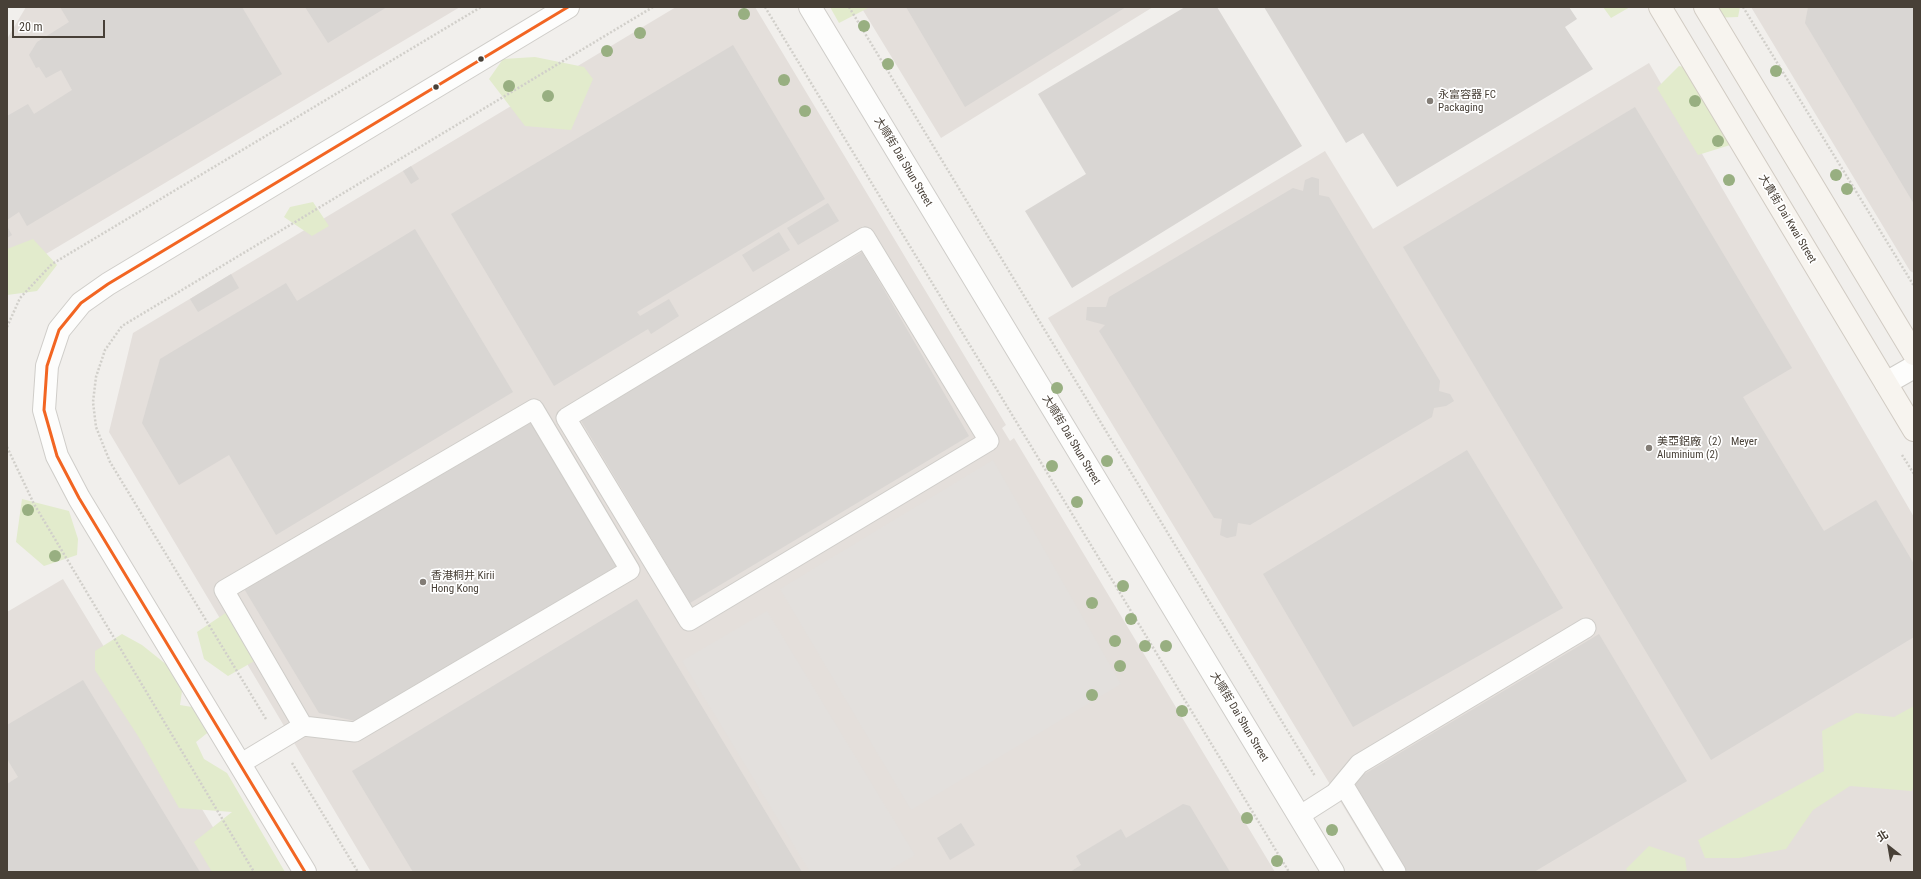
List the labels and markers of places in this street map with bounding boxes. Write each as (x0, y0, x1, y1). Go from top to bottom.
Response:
unlabelled marker (476, 54, 486, 64)
unlabelled marker (431, 82, 441, 92)
place label: 永富容器 FC Packaging (1438, 88, 1496, 114)
marker: 永富容器 FC Packaging (1425, 96, 1435, 106)
place label: 美亞鋁廠（2） Meyer Aluminium (2) (1657, 435, 1757, 461)
marker: 美亞鋁廠（2） Meyer Aluminium (2) (1644, 443, 1654, 453)
place label: 香港桐井 Kirii Hong Kong (431, 569, 494, 595)
marker: 香港桐井 Kirii Hong Kong (418, 577, 428, 587)

